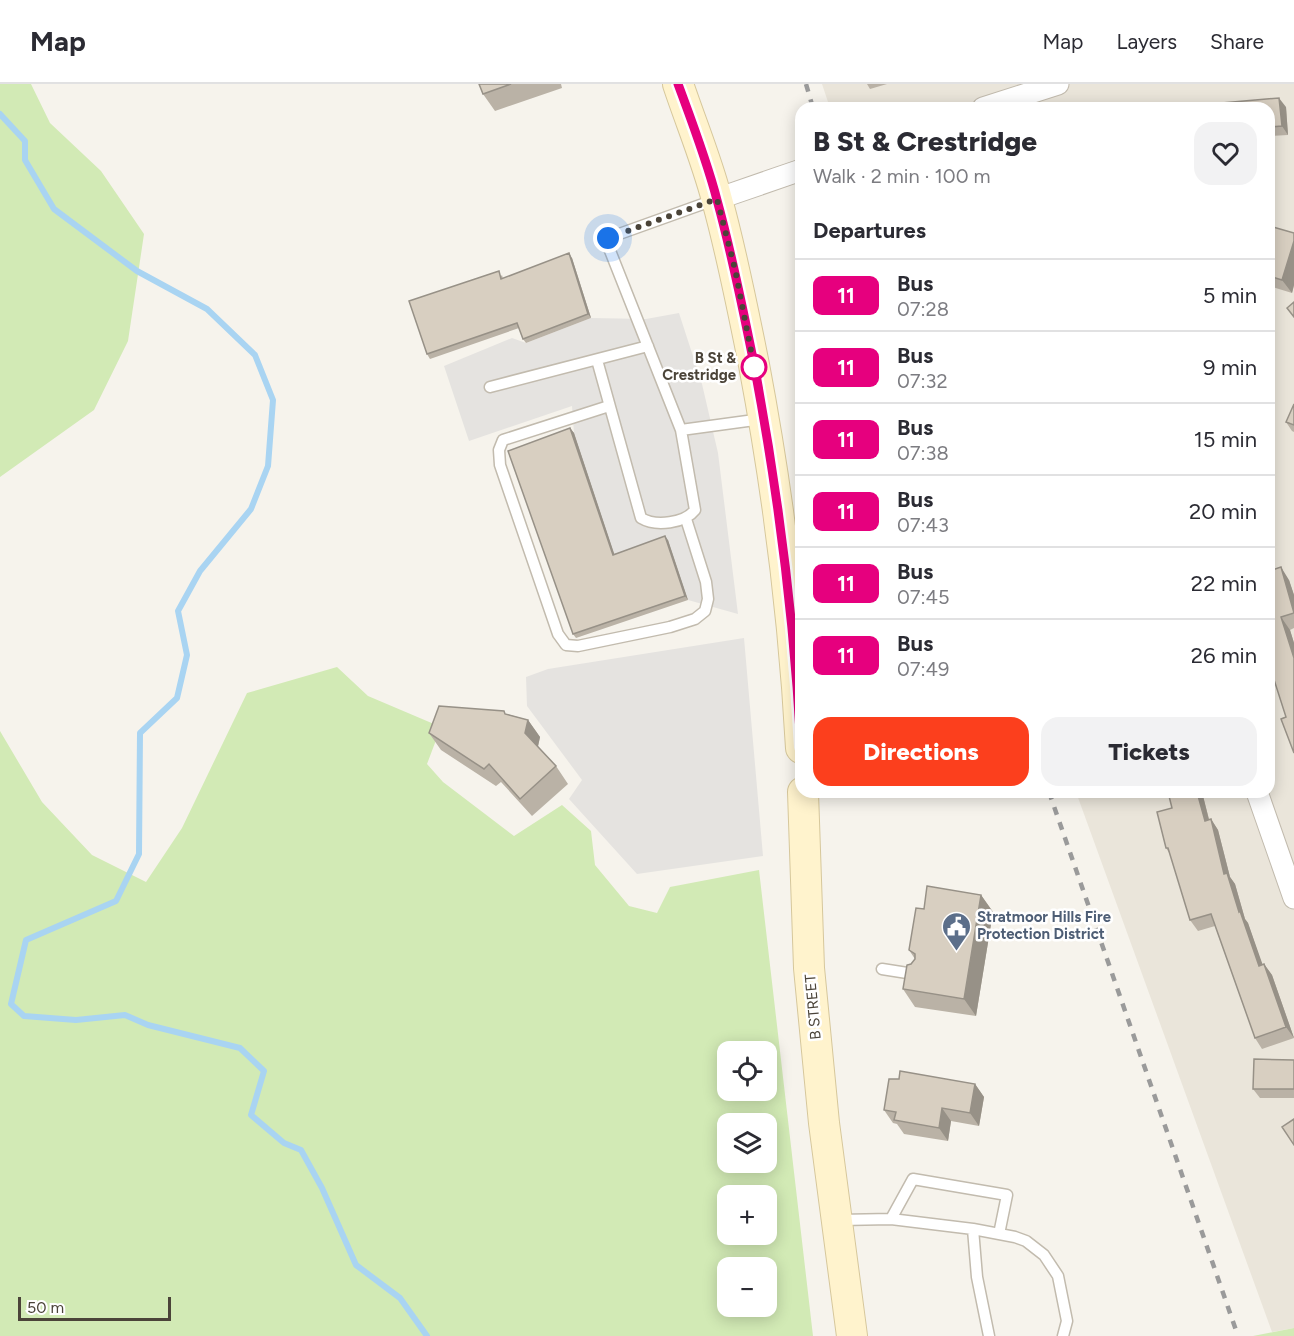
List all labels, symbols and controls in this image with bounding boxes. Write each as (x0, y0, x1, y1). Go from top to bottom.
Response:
text: Map (30, 24, 86, 58)
text: Map (1043, 29, 1083, 54)
text: Layers (1116, 29, 1177, 54)
text: Share (1210, 29, 1264, 54)
button: heart (1194, 122, 1257, 185)
text: B St & Crestridge (813, 124, 1037, 158)
text: Walk · 2 min · 100 m (813, 164, 990, 188)
text: Departures (813, 217, 926, 244)
your location (593, 223, 623, 253)
text: Bus (897, 270, 933, 297)
text: 5 min (1203, 282, 1257, 309)
text: 11 (837, 283, 855, 308)
text: 07:28 (897, 297, 949, 321)
text: Bus (897, 342, 933, 369)
place label: B St & Crestridge (662, 349, 737, 384)
marker: B St & Crestridge (741, 354, 767, 380)
text: 9 min (1203, 354, 1257, 381)
text: 11 (837, 355, 855, 380)
text: 07:32 (897, 369, 948, 393)
text: Bus (897, 414, 933, 441)
text: 15 min (1194, 426, 1257, 453)
text: 11 (837, 427, 855, 452)
text: 07:38 (897, 441, 949, 465)
text: Bus (897, 486, 933, 513)
text: 20 min (1189, 498, 1257, 525)
text: 11 (837, 499, 855, 524)
text: 07:43 (897, 513, 949, 537)
text: Bus (897, 558, 933, 585)
text: 22 min (1191, 570, 1257, 597)
text: 11 (837, 571, 855, 596)
text: 07:45 (897, 585, 950, 609)
text: Bus (897, 630, 933, 657)
text: 26 min (1191, 642, 1257, 669)
text: 11 (837, 643, 855, 668)
text: 07:49 (897, 657, 949, 681)
button: Directions (813, 717, 1029, 786)
button: Tickets (1041, 717, 1257, 786)
place label: Stratmoor Hills Fire Protection District (977, 908, 1112, 943)
public building icon: Stratmoor Hills Fire Protection District (940, 910, 972, 952)
street label: B STREET (801, 973, 825, 1041)
map controls (717, 1041, 777, 1317)
button: locate (717, 1041, 777, 1101)
button: layers (717, 1113, 777, 1173)
button: + (717, 1185, 777, 1245)
button: − (717, 1257, 777, 1317)
scale bar (18, 1294, 171, 1322)
text: 50 m (27, 1298, 64, 1317)

